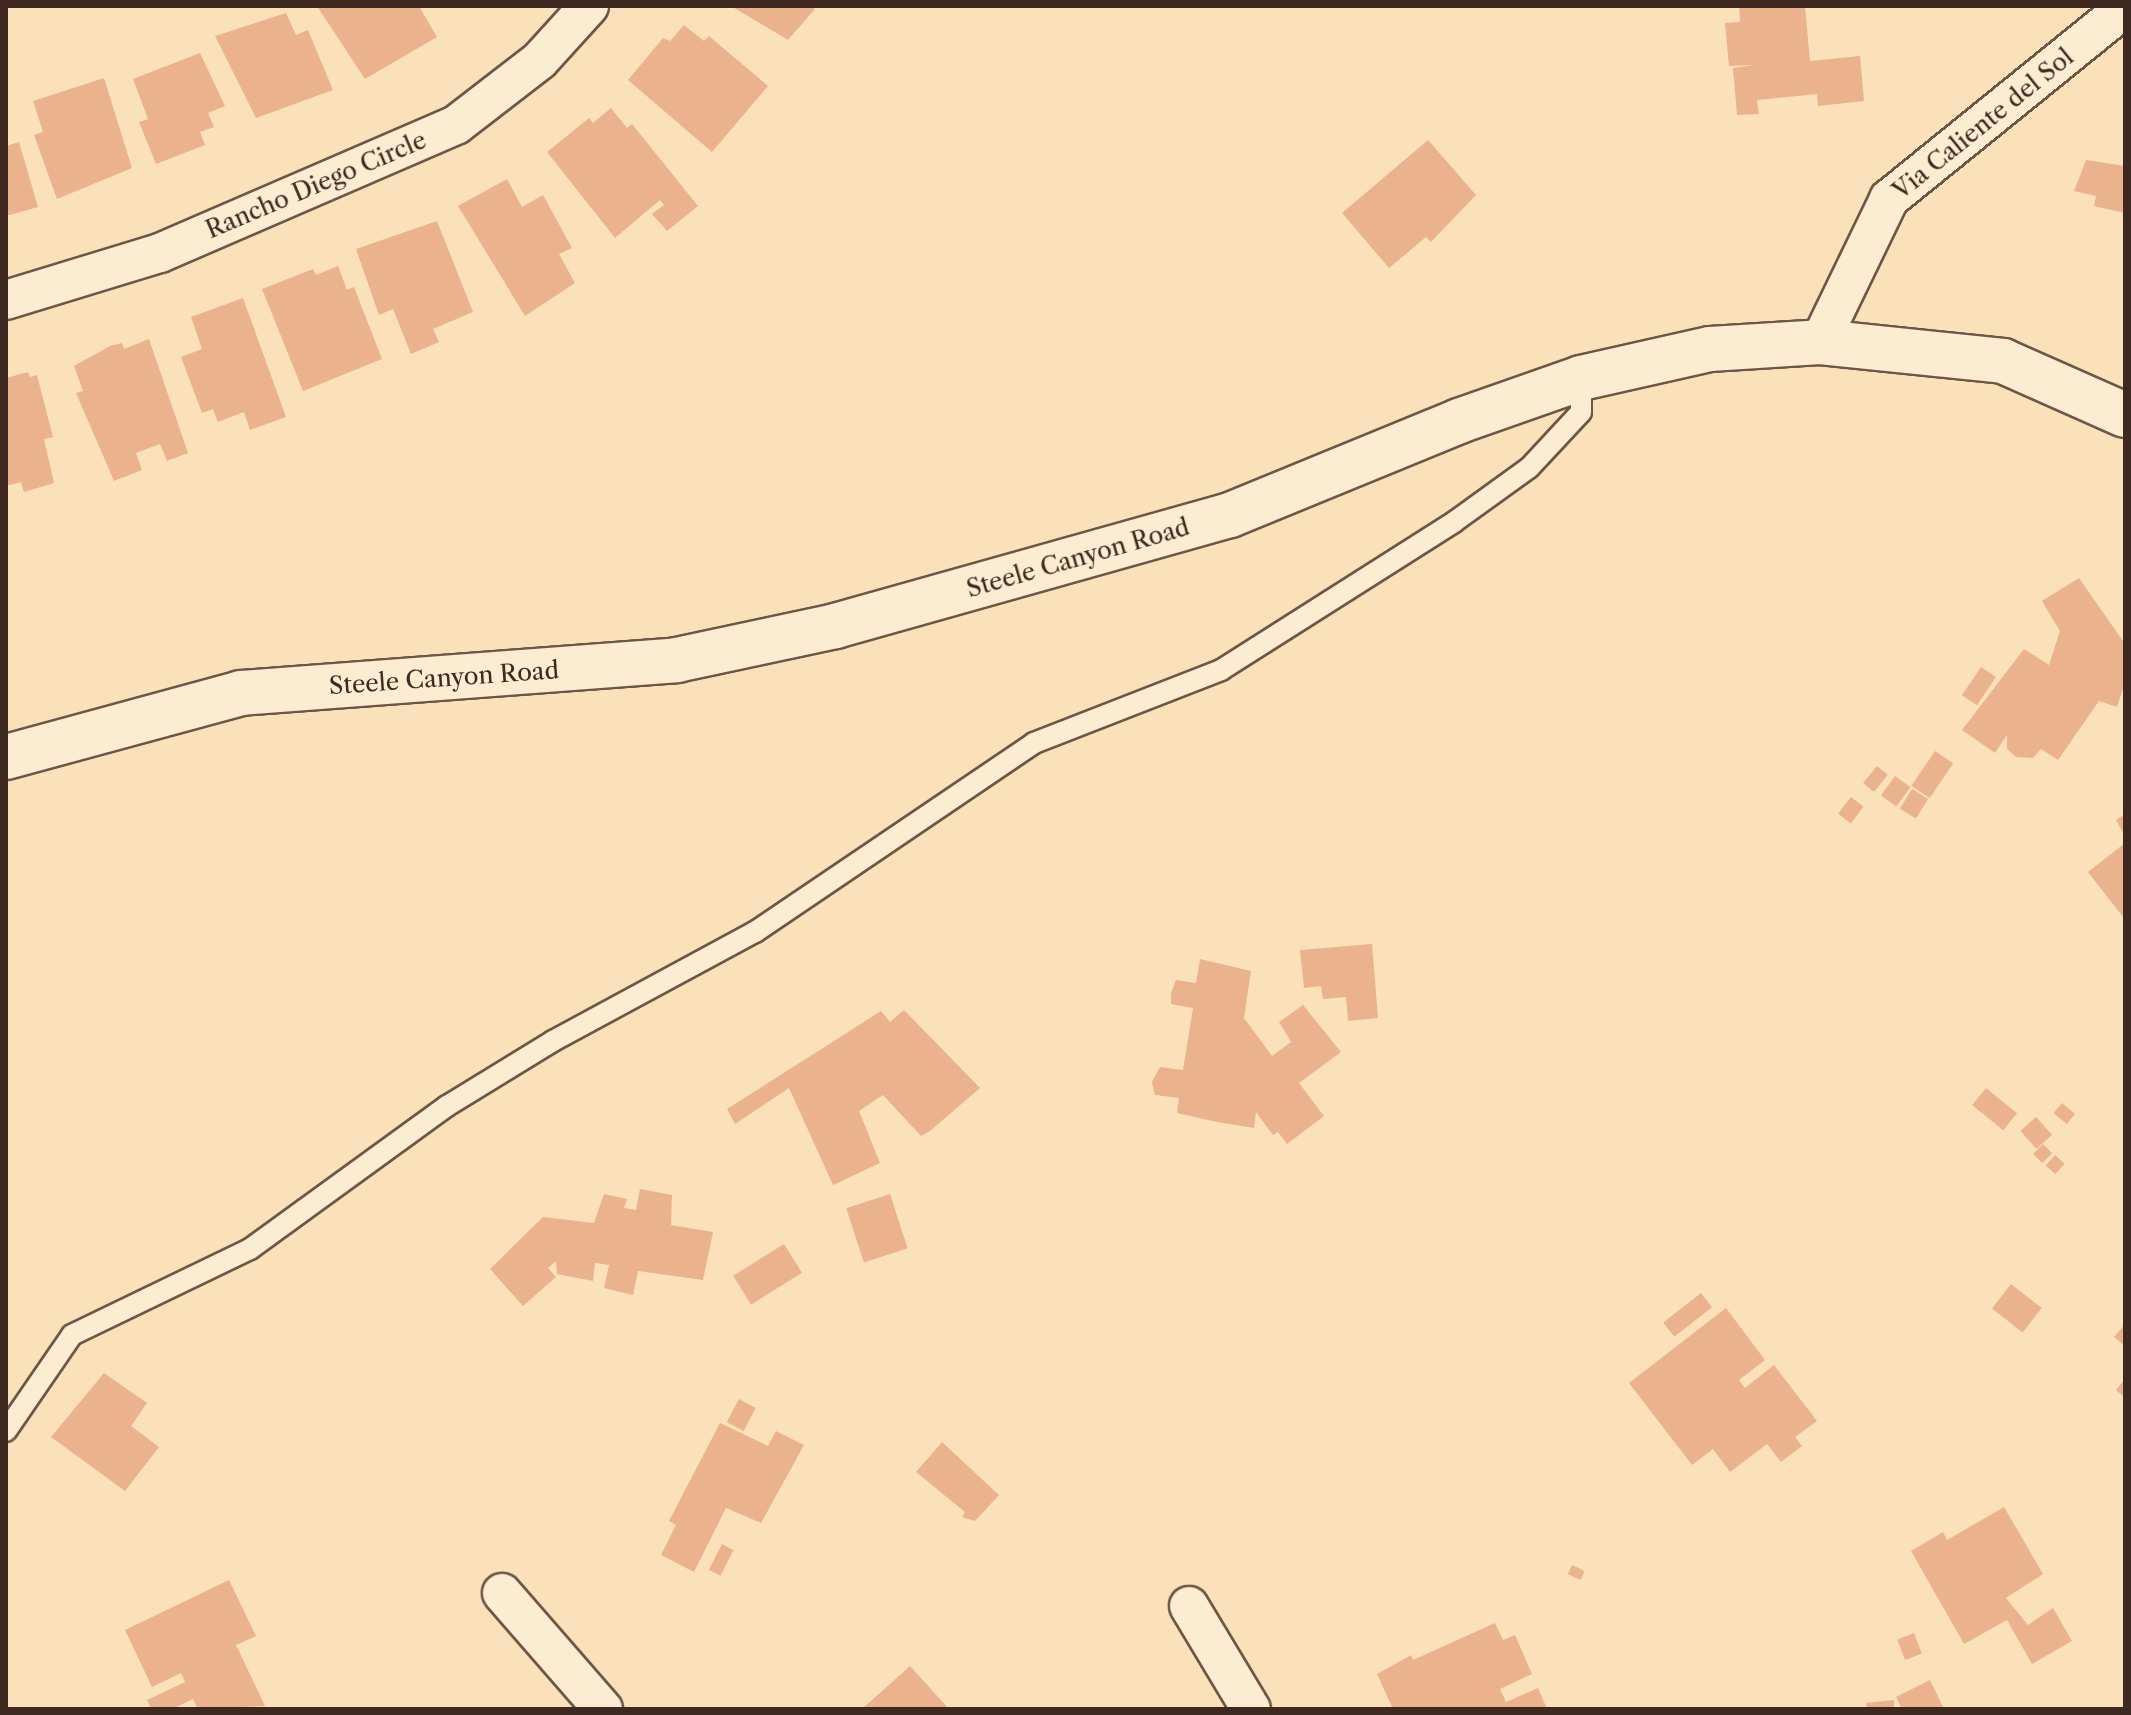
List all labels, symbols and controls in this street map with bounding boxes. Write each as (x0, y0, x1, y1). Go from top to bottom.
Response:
street label: Via Caliente del Sol (1887, 42, 2079, 206)
street label: Rancho Diego Circle (201, 126, 431, 244)
street label: Steele Canyon Road (963, 512, 1193, 604)
street label: Steele Canyon Road (328, 656, 560, 700)

